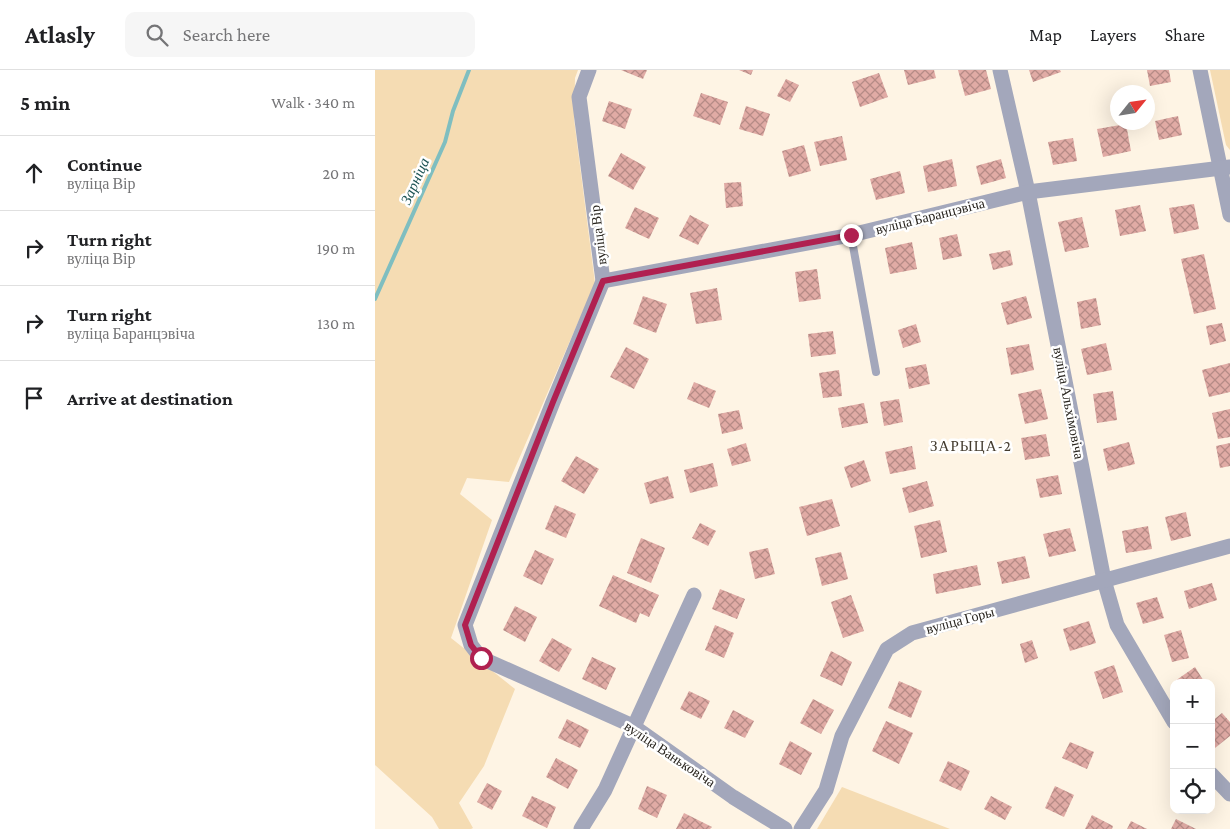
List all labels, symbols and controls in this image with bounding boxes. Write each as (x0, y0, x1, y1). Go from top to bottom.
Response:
search box (125, 12, 475, 57)
text: Atlasly (25, 21, 95, 48)
icon: search (143, 21, 171, 49)
text: Search here (183, 24, 270, 45)
text: Map (1029, 25, 1062, 45)
text: Layers (1090, 25, 1137, 45)
text: Share (1165, 25, 1205, 45)
north arrow (1110, 85, 1155, 130)
text: 5 min (20, 91, 70, 115)
text: Walk · 340 m (271, 94, 355, 111)
text: Continue (67, 154, 142, 175)
water label: Зарніца (398, 155, 432, 207)
icon: ahead (20, 159, 48, 187)
text: 20 m (322, 165, 355, 182)
text: вуліца Вір (67, 175, 136, 192)
street label: вуліца Баранцэвіча (874, 195, 987, 237)
street label: вуліца Вір (586, 204, 610, 266)
route end (840, 224, 863, 247)
text: Turn right (67, 229, 152, 250)
icon: right (20, 234, 48, 262)
text: 190 m (317, 240, 355, 257)
text: вуліца Вір (67, 250, 136, 267)
text: Turn right (67, 304, 152, 325)
icon: right (20, 309, 48, 337)
text: 130 m (317, 315, 355, 332)
text: вуліца Баранцэвіча (67, 325, 195, 342)
street label: вуліца Альхімовіча (1050, 346, 1088, 461)
icon: arrive (20, 384, 48, 412)
text: Arrive at destination (67, 388, 233, 409)
district label: ЗАРЫЦА-2 (930, 438, 1012, 454)
street label: вуліца Горы (924, 603, 996, 637)
route start (470, 647, 493, 670)
map controls (1170, 679, 1215, 814)
button: + (1170, 679, 1215, 724)
street label: вуліца Ваньковіча (622, 718, 719, 791)
button: − (1170, 724, 1215, 769)
button: locate (1170, 769, 1215, 814)

